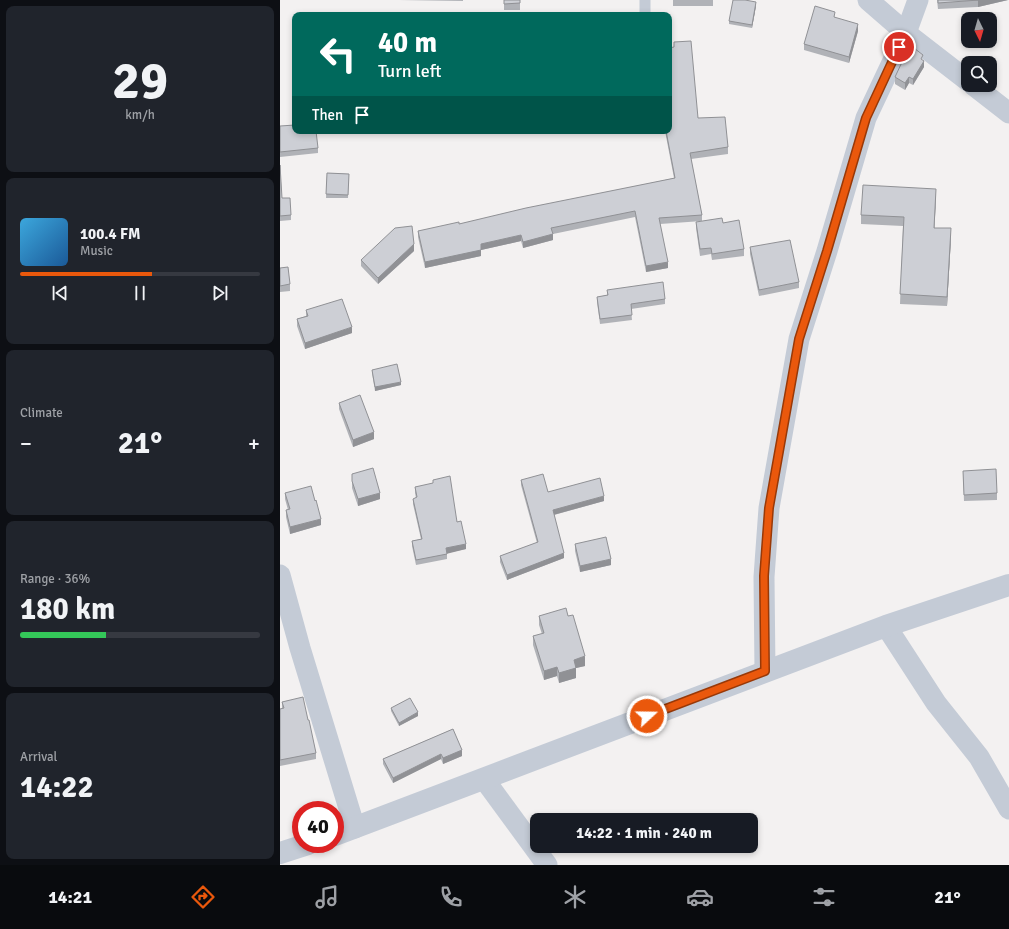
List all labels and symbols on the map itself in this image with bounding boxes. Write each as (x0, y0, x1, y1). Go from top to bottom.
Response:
north arrow (961, 12, 997, 48)
pin (882, 30, 916, 64)
position arrow (626, 695, 668, 737)
speed limit sign: 40 (292, 801, 344, 853)

